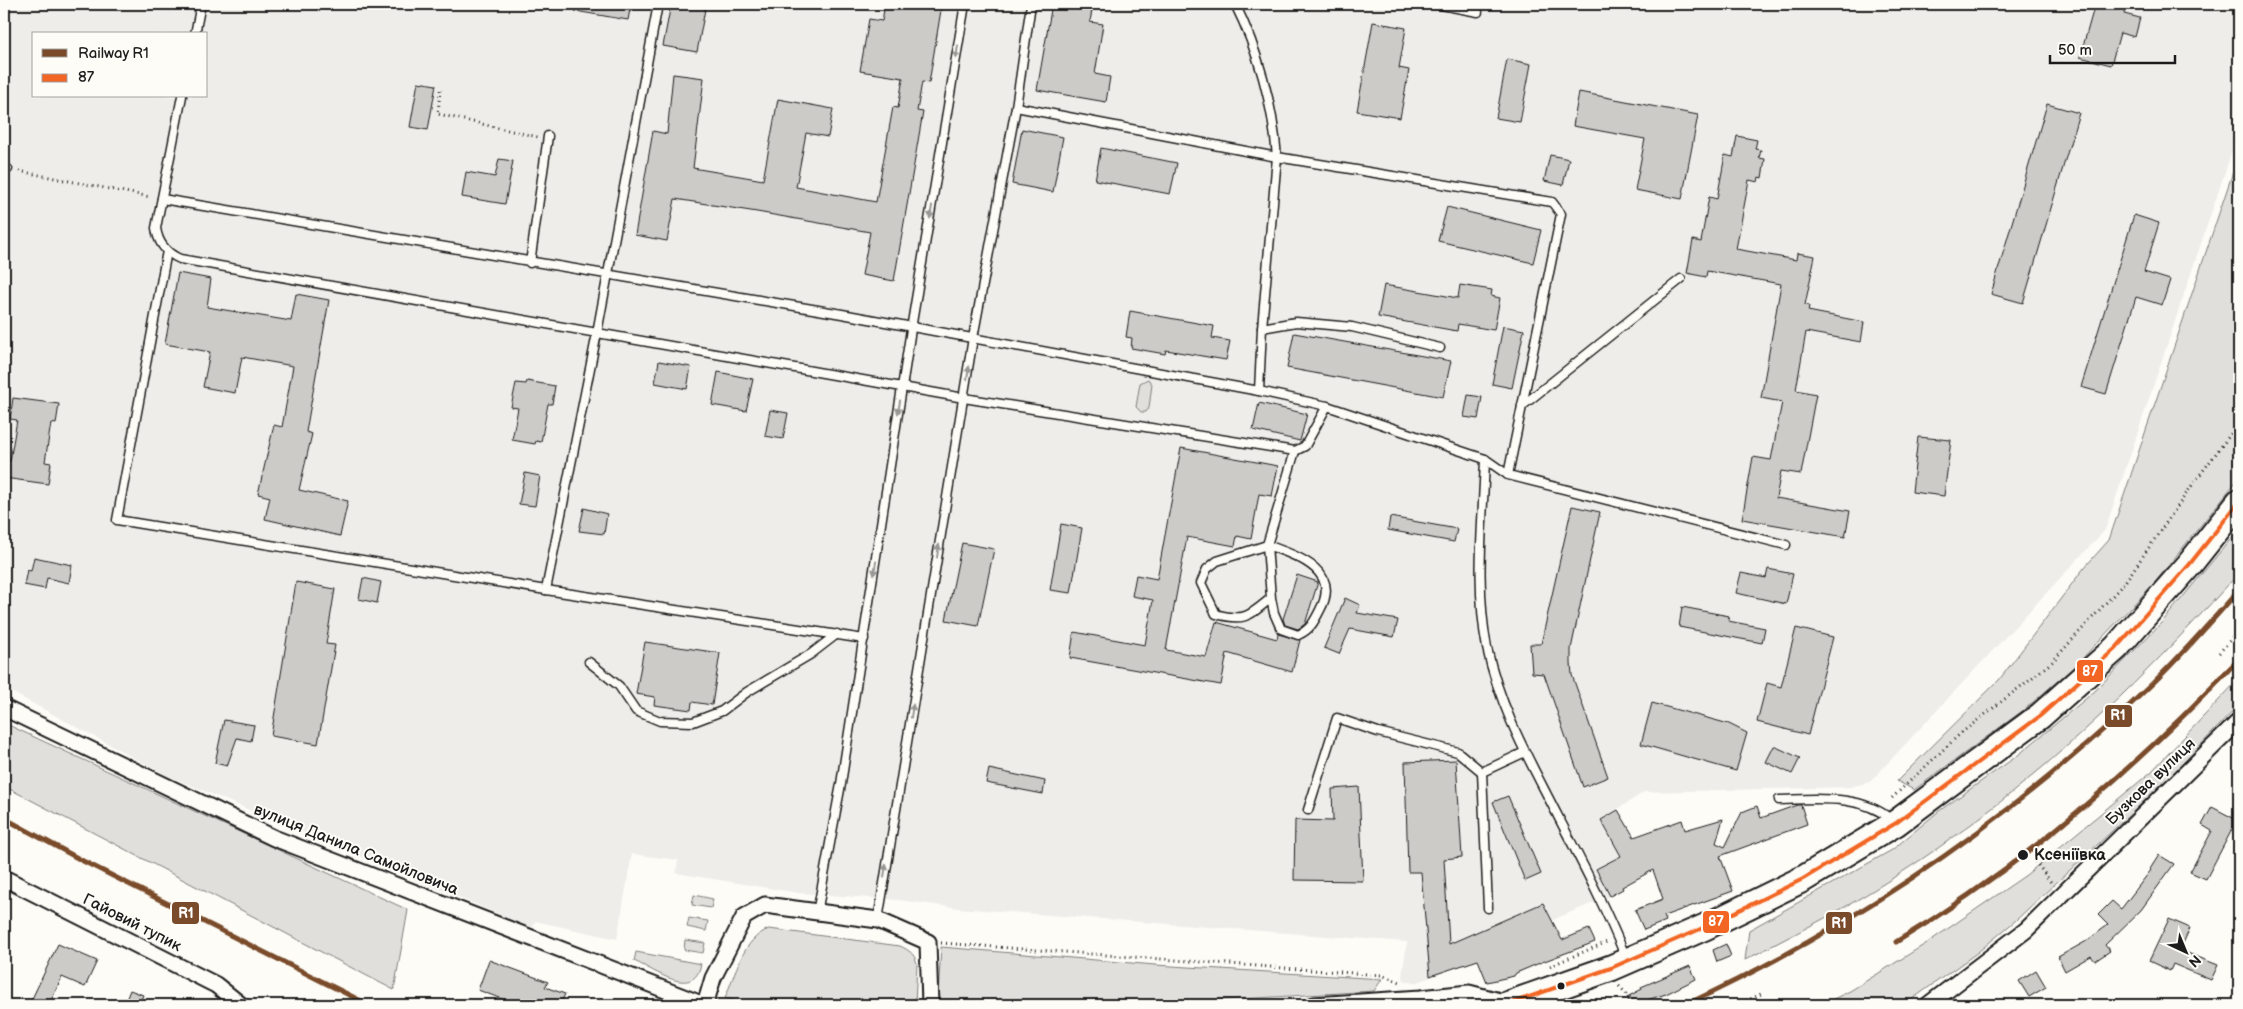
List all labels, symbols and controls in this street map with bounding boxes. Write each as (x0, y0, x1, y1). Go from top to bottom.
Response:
legend (32, 32, 208, 98)
scale bar (2050, 32, 2176, 64)
text: 50 m (2058, 41, 2092, 60)
text: Railway R1 (78, 44, 149, 63)
one-way arrow (953, 44, 961, 60)
text: 87 (78, 68, 95, 87)
one-way arrow (926, 205, 934, 221)
one-way arrow (964, 365, 972, 381)
one-way arrow (895, 400, 903, 416)
one-way arrow (935, 542, 943, 558)
one-way arrow (870, 560, 878, 576)
line badge: 87 (2076, 659, 2104, 683)
text: 87 (2082, 663, 2098, 680)
one-way arrow (908, 703, 916, 719)
line badge: R1 (2104, 704, 2133, 728)
text: R1 (2110, 707, 2126, 724)
street label: Бузкова вулиця (2102, 734, 2200, 829)
street label: вулиця Данила Самойловича (251, 800, 461, 900)
place label: Ксеніївка (2034, 846, 2106, 865)
marker: Ксеніївка (2016, 848, 2030, 862)
one-way arrow (882, 863, 890, 879)
street label: Гайовий тупик (80, 890, 185, 956)
line badge: R1 (171, 901, 200, 925)
text: R1 (178, 905, 194, 922)
line badge: 87 (1702, 910, 1730, 934)
line badge: R1 (1825, 911, 1853, 935)
text: 87 (1708, 913, 1724, 930)
text: R1 (1831, 915, 1847, 932)
north arrow (2160, 926, 2210, 976)
text: N (2185, 951, 2204, 971)
unlabelled marker (1556, 981, 1566, 991)

